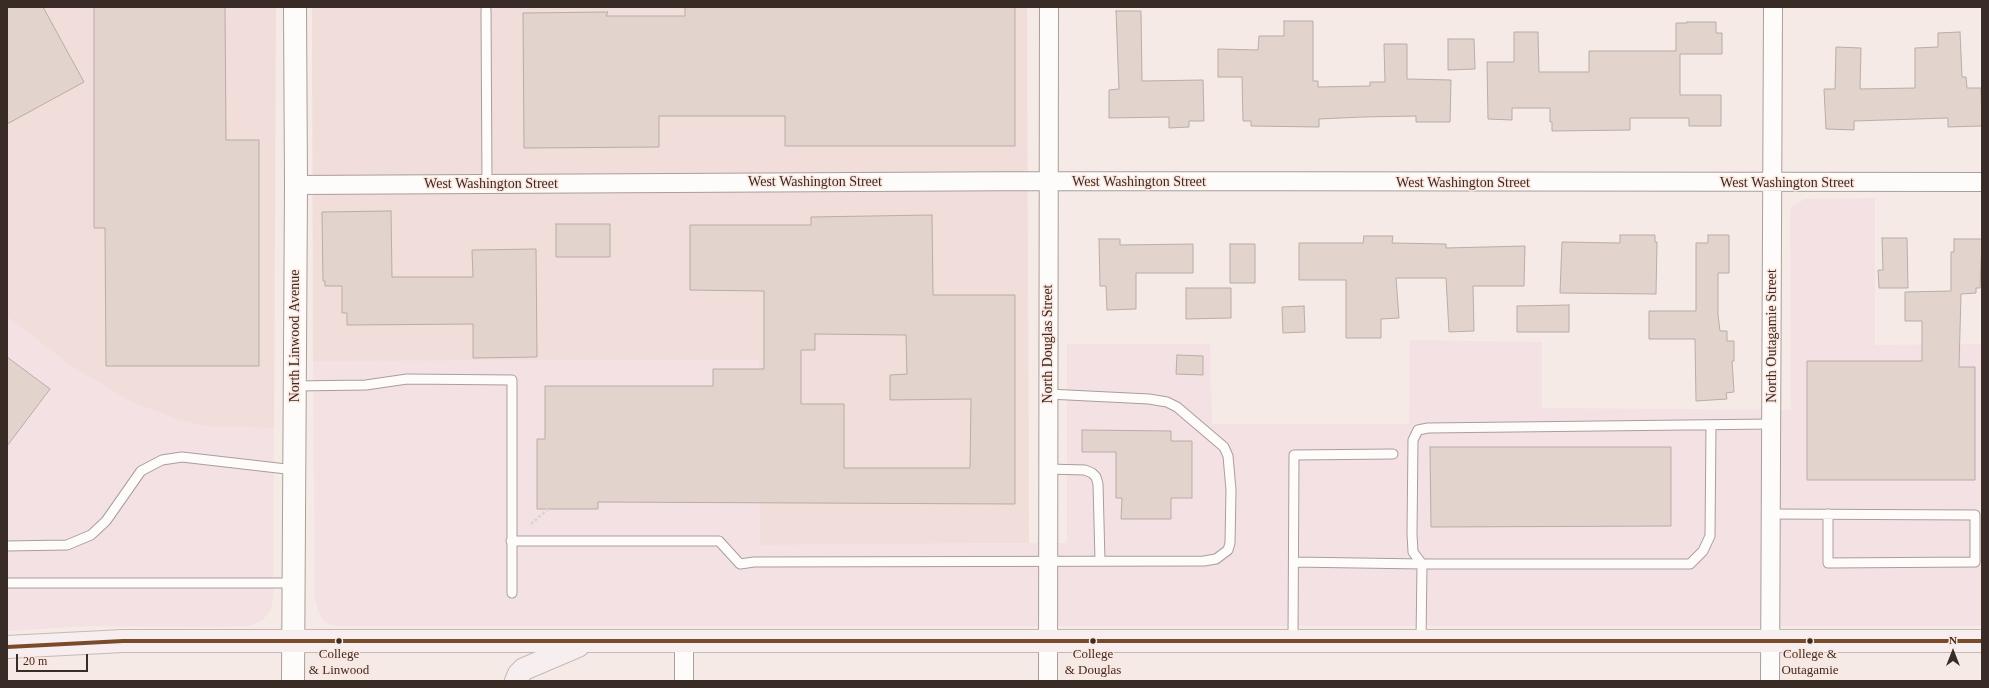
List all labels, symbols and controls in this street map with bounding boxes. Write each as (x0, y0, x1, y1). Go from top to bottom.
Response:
street label: West Washington Street (748, 174, 882, 190)
street label: West Washington Street (1072, 174, 1206, 190)
street label: West Washington Street (1396, 175, 1530, 191)
street label: West Washington Street (1720, 175, 1854, 191)
street label: West Washington Street (424, 176, 558, 192)
street label: North Outagamie Street (1764, 269, 1780, 403)
street label: North Linwood Avenue (287, 270, 303, 402)
street label: North Douglas Street (1040, 285, 1056, 403)
north arrow (1933, 632, 1973, 672)
text: N (1949, 634, 1957, 646)
marker: College & Linwood (334, 636, 344, 646)
marker: College & Douglas (1088, 636, 1098, 646)
marker: College & Outagamie (1805, 636, 1815, 646)
scale bar (18, 646, 90, 672)
place label: College & Linwood (309, 647, 369, 678)
place label: College & Douglas (1065, 647, 1121, 678)
place label: College & Outagamie (1781, 647, 1839, 678)
text: 20 m (23, 654, 47, 668)

